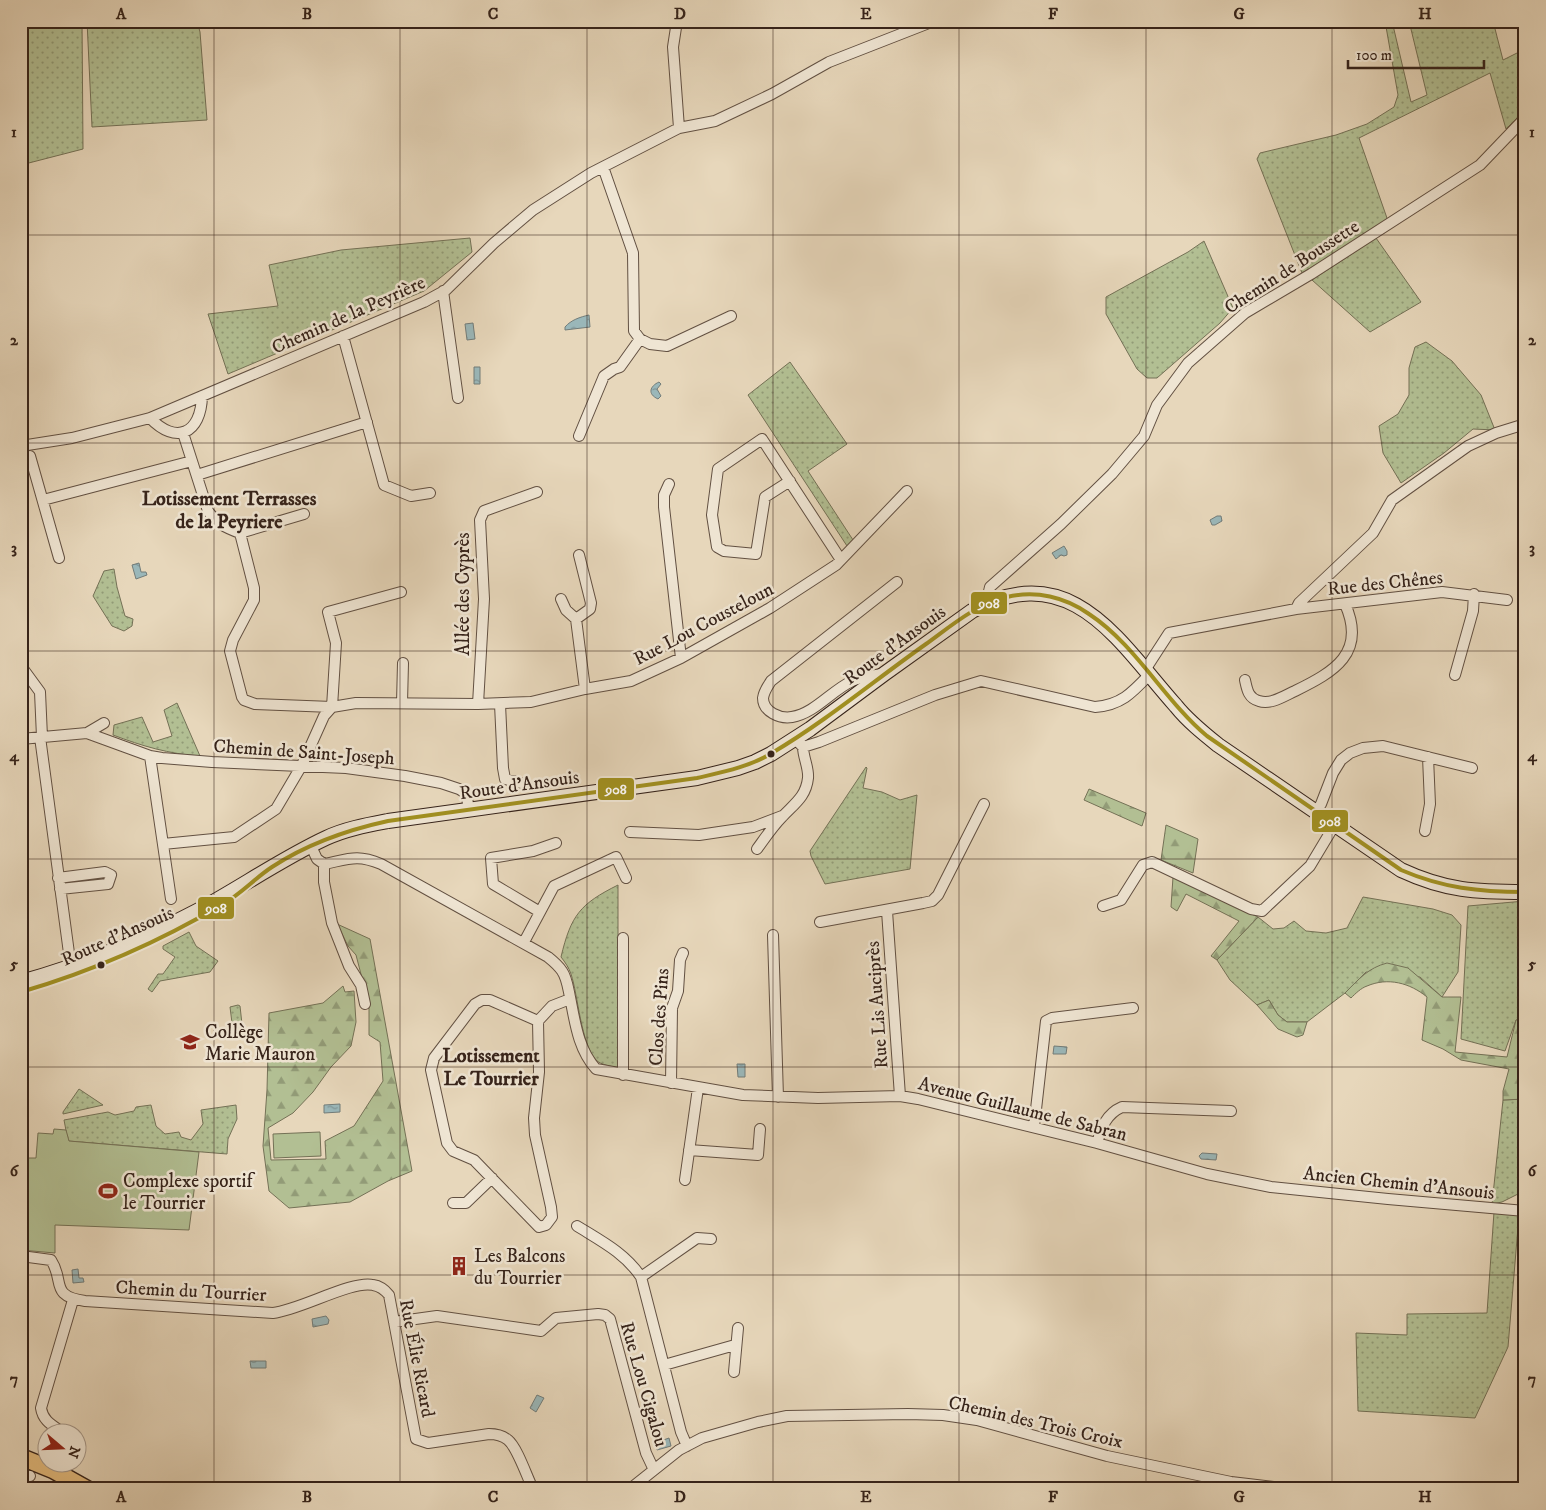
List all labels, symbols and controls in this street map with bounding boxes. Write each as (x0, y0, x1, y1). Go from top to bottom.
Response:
text: A (115, 4, 127, 24)
text: B (302, 4, 312, 24)
text: C (488, 4, 498, 24)
text: D (674, 4, 686, 24)
text: E (860, 4, 872, 24)
text: F (1048, 4, 1058, 24)
text: G (1233, 4, 1245, 24)
text: H (1418, 4, 1432, 24)
scale bar (1348, 38, 1485, 70)
text: 100 m (1356, 46, 1392, 65)
text: 1 (11, 122, 17, 142)
text: 1 (1529, 122, 1535, 142)
street label: Chemin de Boussette (1220, 215, 1364, 319)
street label: Chemin de la Peyrière (268, 271, 429, 359)
text: 2 (10, 330, 19, 350)
text: 2 (1528, 330, 1537, 350)
district label: Lotissement Terrasses de la Peyriere (142, 487, 317, 535)
street label: Allée des Cyprès (452, 532, 475, 656)
text: 3 (11, 538, 17, 558)
text: 3 (1529, 538, 1535, 558)
street label: Rue des Chênes (1326, 566, 1444, 601)
street label: Rue Lou Cousteloun (630, 578, 778, 671)
line badge: 908 (970, 591, 1008, 615)
text: 908 (977, 595, 1000, 613)
street label: Route d'Ansouis (839, 600, 950, 690)
street label: Chemin de Saint-Joseph (213, 735, 395, 770)
text: 4 (8, 746, 19, 766)
text: 4 (1526, 746, 1537, 766)
unlabelled marker (766, 749, 776, 759)
street label: Route d'Ansouis (458, 766, 581, 805)
line badge: 908 (597, 777, 635, 801)
text: 908 (604, 781, 627, 799)
line badge: 908 (1311, 809, 1349, 833)
text: 908 (1318, 813, 1341, 831)
line badge: 908 (197, 896, 235, 920)
text: 908 (204, 900, 227, 918)
street label: Route d'Ansouis (58, 901, 177, 971)
street label: Rue Lis Auciprès (862, 940, 893, 1069)
text: 5 (9, 954, 18, 974)
text: 5 (1527, 954, 1536, 974)
unlabelled marker (96, 960, 106, 970)
street label: Clos des Pins (645, 967, 674, 1067)
place label: Collège Marie Mauron (205, 1021, 315, 1066)
school or university icon: Collège Marie Mauron (179, 1031, 201, 1053)
district label: Lotissement Le Tourrier (442, 1044, 540, 1092)
street label: Avenue Guillaume de Sabran (916, 1072, 1129, 1147)
text: 6 (10, 1161, 20, 1181)
text: 6 (1528, 1161, 1538, 1181)
street label: Ancien Chemin d'Ansouis (1302, 1162, 1496, 1205)
place label: Complexe sportif le Tourrier (123, 1170, 255, 1215)
sports icon: Complexe sportif le Tourrier (97, 1180, 119, 1202)
place label: Les Balcons du Tourrier (474, 1245, 565, 1290)
building icon: Les Balcons du Tourrier (448, 1255, 470, 1277)
street label: Chemin du Tourrier (115, 1276, 267, 1307)
street label: Rue Élie Ricard (394, 1297, 440, 1420)
street label: Rue Lou Cigalou (615, 1319, 672, 1449)
text: 7 (10, 1369, 18, 1389)
text: 7 (1528, 1369, 1536, 1389)
street label: Chemin des Trois Croix (946, 1391, 1126, 1454)
north arrow (38, 1422, 88, 1472)
text: N (63, 1444, 84, 1461)
text: A (115, 1487, 127, 1507)
text: B (302, 1487, 312, 1507)
text: C (488, 1487, 498, 1507)
text: D (674, 1487, 686, 1507)
text: E (860, 1487, 872, 1507)
text: F (1048, 1487, 1058, 1507)
text: G (1233, 1487, 1245, 1507)
text: H (1418, 1487, 1432, 1507)

